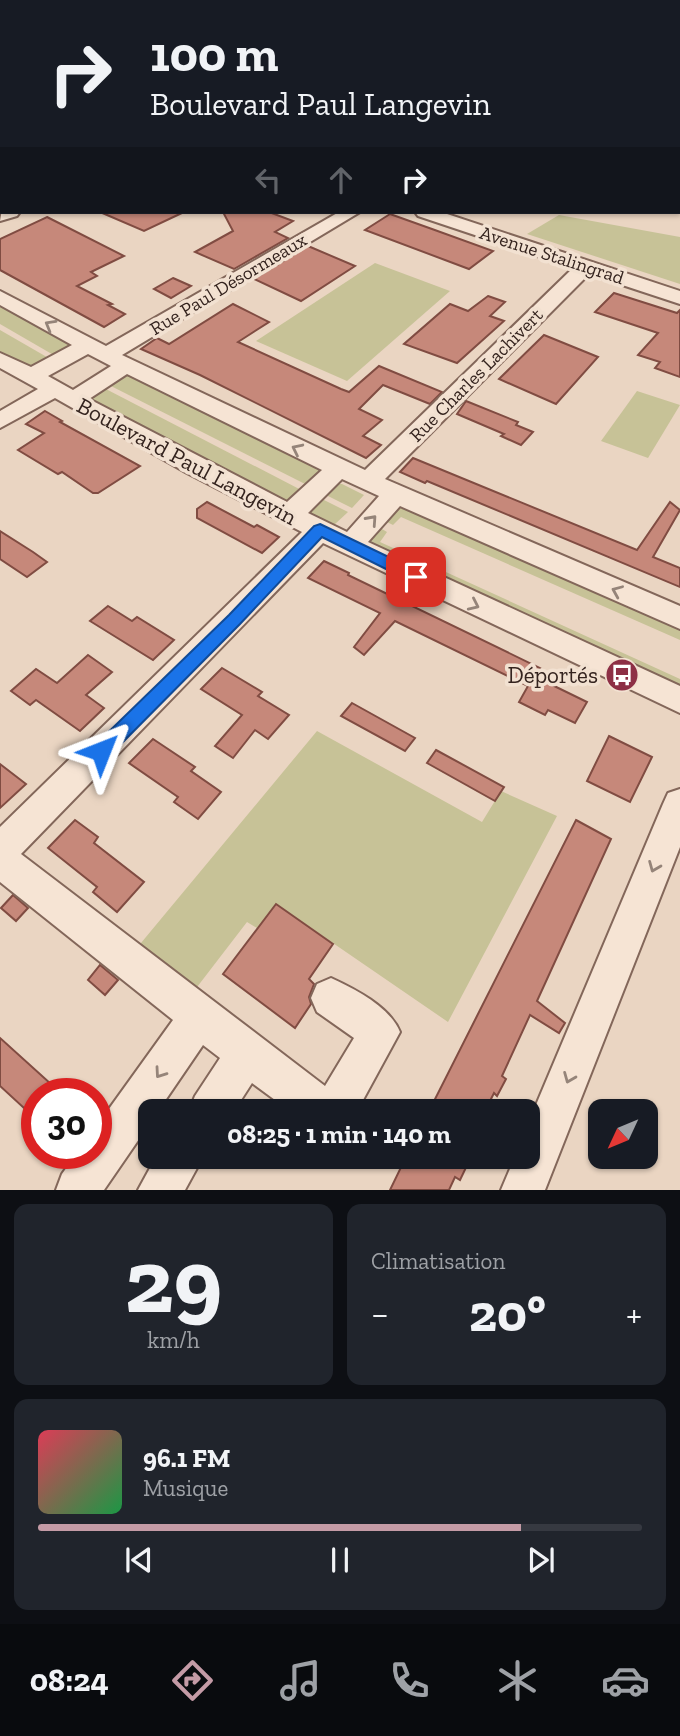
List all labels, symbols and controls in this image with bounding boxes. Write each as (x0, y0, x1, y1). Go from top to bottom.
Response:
text: 100 m (150, 25, 278, 84)
icon: right (35, 28, 126, 119)
text: Boulevard Paul Langevin (150, 85, 491, 123)
icon: left (249, 161, 287, 199)
icon: ahead (322, 161, 360, 199)
icon: right (395, 161, 433, 199)
street label: Avenue Stalingrad (477, 221, 627, 289)
street label: Rue Paul Désormeaux (145, 228, 311, 340)
street label: Rue Charles Lachivert (404, 303, 548, 447)
one-way arrow (45, 321, 58, 334)
street label: Boulevard Paul Langevin (72, 391, 302, 531)
one-way arrow (292, 444, 304, 458)
one-way arrow (364, 515, 376, 528)
pin (386, 547, 446, 607)
icon: arrive (397, 558, 435, 596)
one-way arrow (612, 585, 625, 599)
one-way arrow (467, 596, 479, 610)
bus stop icon: Déportés (603, 656, 641, 694)
place label: Déportés (507, 661, 598, 689)
position arrow (64, 714, 138, 788)
one-way arrow (649, 861, 663, 873)
one-way arrow (156, 1065, 168, 1078)
one-way arrow (563, 1071, 577, 1083)
speed limit sign: 30 (21, 1078, 112, 1169)
north arrow (588, 1099, 658, 1169)
map controls (588, 1099, 658, 1169)
text: 08:25 · 1 min · 140 m (227, 1118, 451, 1150)
text: 29 (125, 1226, 222, 1335)
text: Climatisation (371, 1247, 505, 1275)
text: 20° (469, 1282, 546, 1344)
text: − (371, 1291, 389, 1337)
text: + (626, 1291, 642, 1337)
text: km/h (147, 1326, 200, 1354)
text: 96.1 FM (143, 1442, 230, 1474)
text: Musique (143, 1474, 228, 1502)
icon: previous (120, 1541, 158, 1579)
icon: pause (321, 1541, 359, 1579)
icon: next (522, 1541, 560, 1579)
icon: directions (168, 1656, 217, 1705)
icon: music (276, 1656, 325, 1705)
icon: phone (385, 1656, 434, 1705)
icon: climate (493, 1656, 542, 1705)
icon: car (601, 1656, 650, 1705)
text: 08:24 (30, 1661, 109, 1699)

